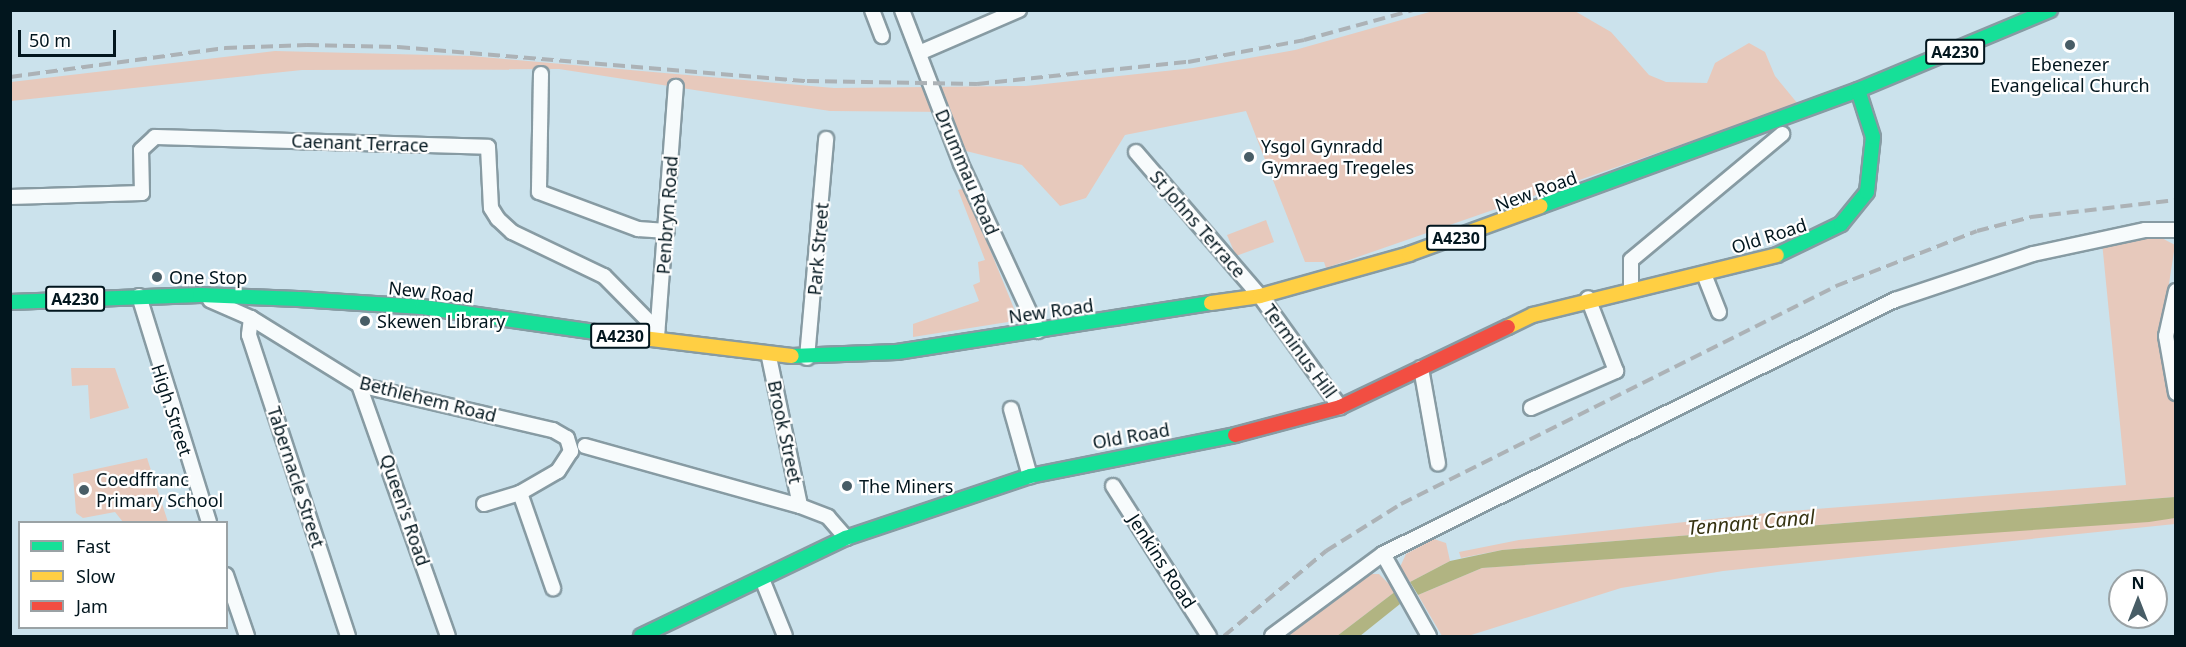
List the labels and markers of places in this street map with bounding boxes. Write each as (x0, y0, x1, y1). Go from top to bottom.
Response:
marker: Ebenezer Evangelical Church (2063, 38, 2077, 52)
place label: Ebenezer Evangelical Church (1990, 54, 2150, 97)
place label: Ysgol Gynradd Gymraeg Tregeles (1261, 136, 1414, 178)
marker: Ysgol Gynradd Gymraeg Tregeles (1242, 150, 1256, 164)
place label: One Stop (169, 266, 247, 288)
marker: One Stop (150, 270, 164, 284)
place label: Skewen Library (377, 310, 505, 332)
marker: Skewen Library (358, 314, 372, 328)
place label: Coedffranc Primary School (96, 469, 223, 512)
place label: The Miners (859, 475, 953, 497)
marker: The Miners (840, 479, 854, 493)
marker: Coedffranc Primary School (77, 483, 91, 497)

